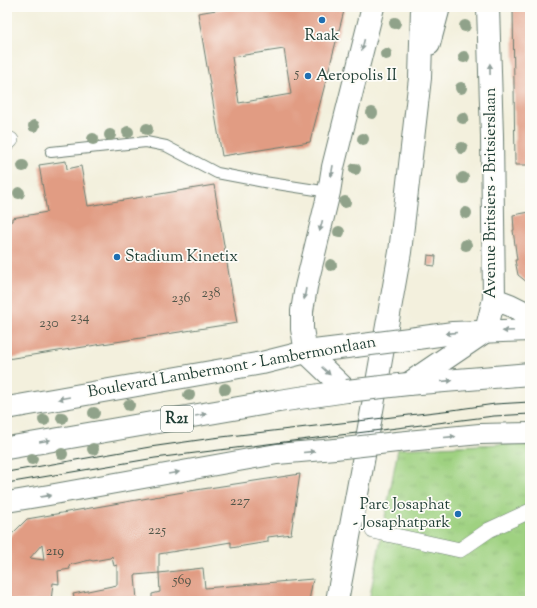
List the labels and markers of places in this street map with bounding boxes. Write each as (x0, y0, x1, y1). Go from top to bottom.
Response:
marker: Raak (317, 15, 327, 25)
place label: Raak (305, 25, 340, 48)
place label: Aeropolis II (316, 65, 397, 88)
marker: Aeropolis II (303, 71, 313, 81)
place label: Stadium Kinetix (125, 246, 238, 269)
marker: Stadium Kinetix (112, 252, 122, 262)
place label: Parc Josaphat - Josaphatpark (353, 494, 451, 535)
marker: Parc Josaphat - Josaphatpark (453, 509, 463, 519)

